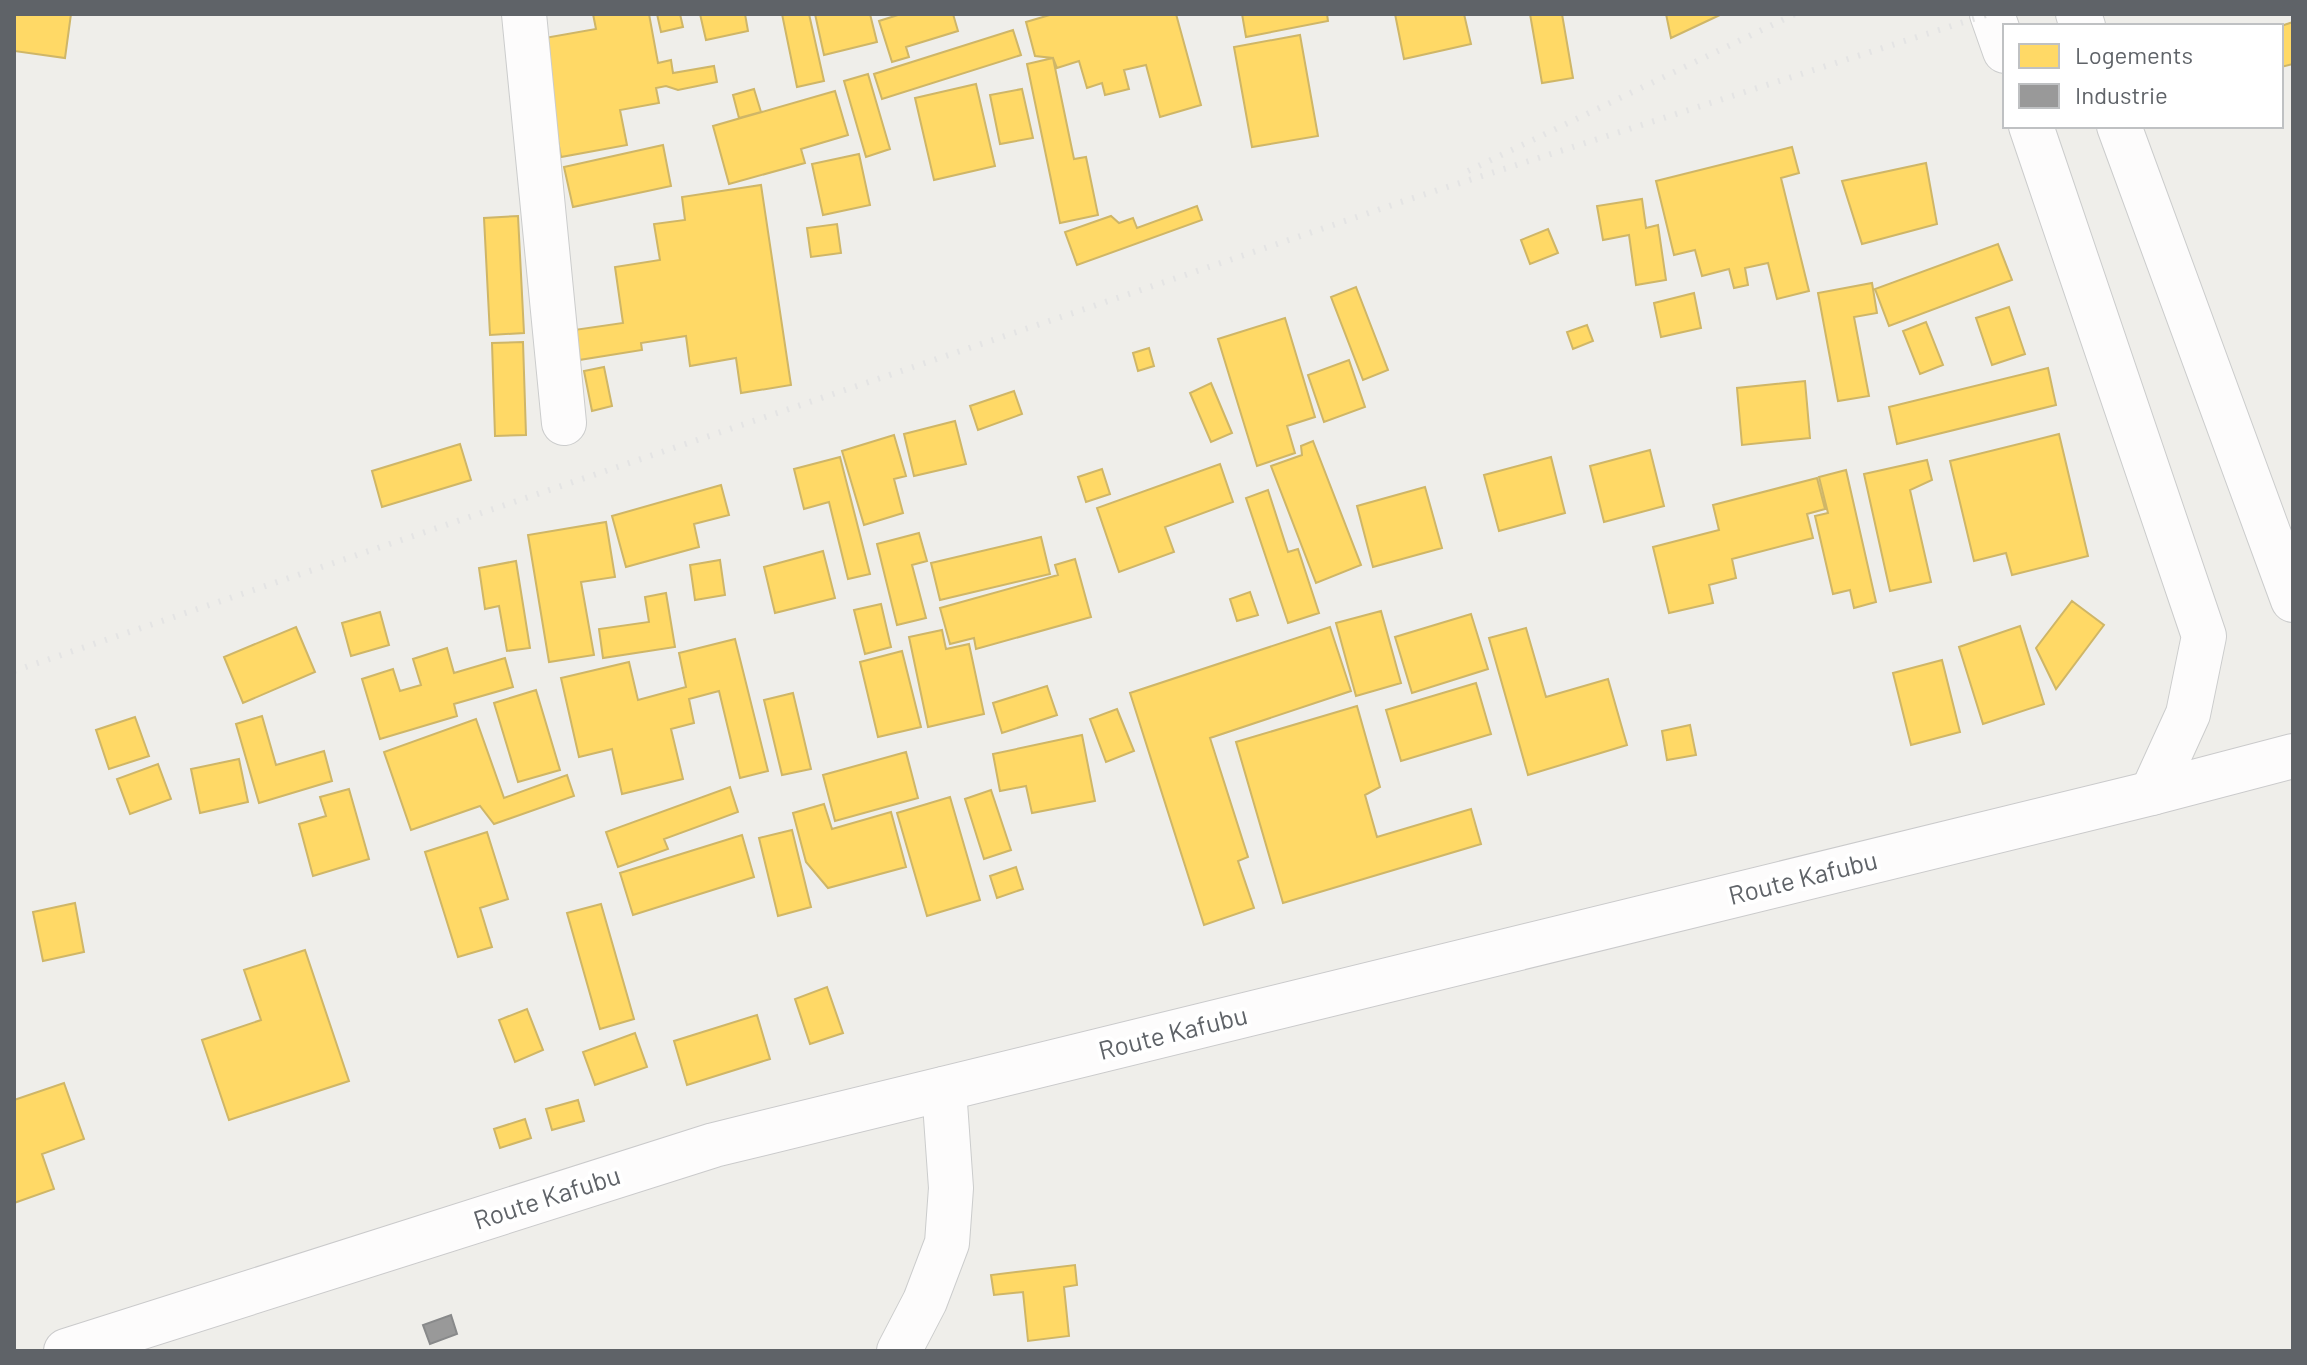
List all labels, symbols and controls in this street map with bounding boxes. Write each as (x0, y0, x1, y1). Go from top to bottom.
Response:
legend (2003, 24, 2283, 128)
text: Logements (2075, 40, 2193, 69)
text: Industrie (2075, 80, 2168, 109)
street label: Route Kafubu (1725, 843, 1880, 910)
street label: Route Kafubu (1095, 998, 1250, 1065)
street label: Route Kafubu (469, 1158, 624, 1235)

